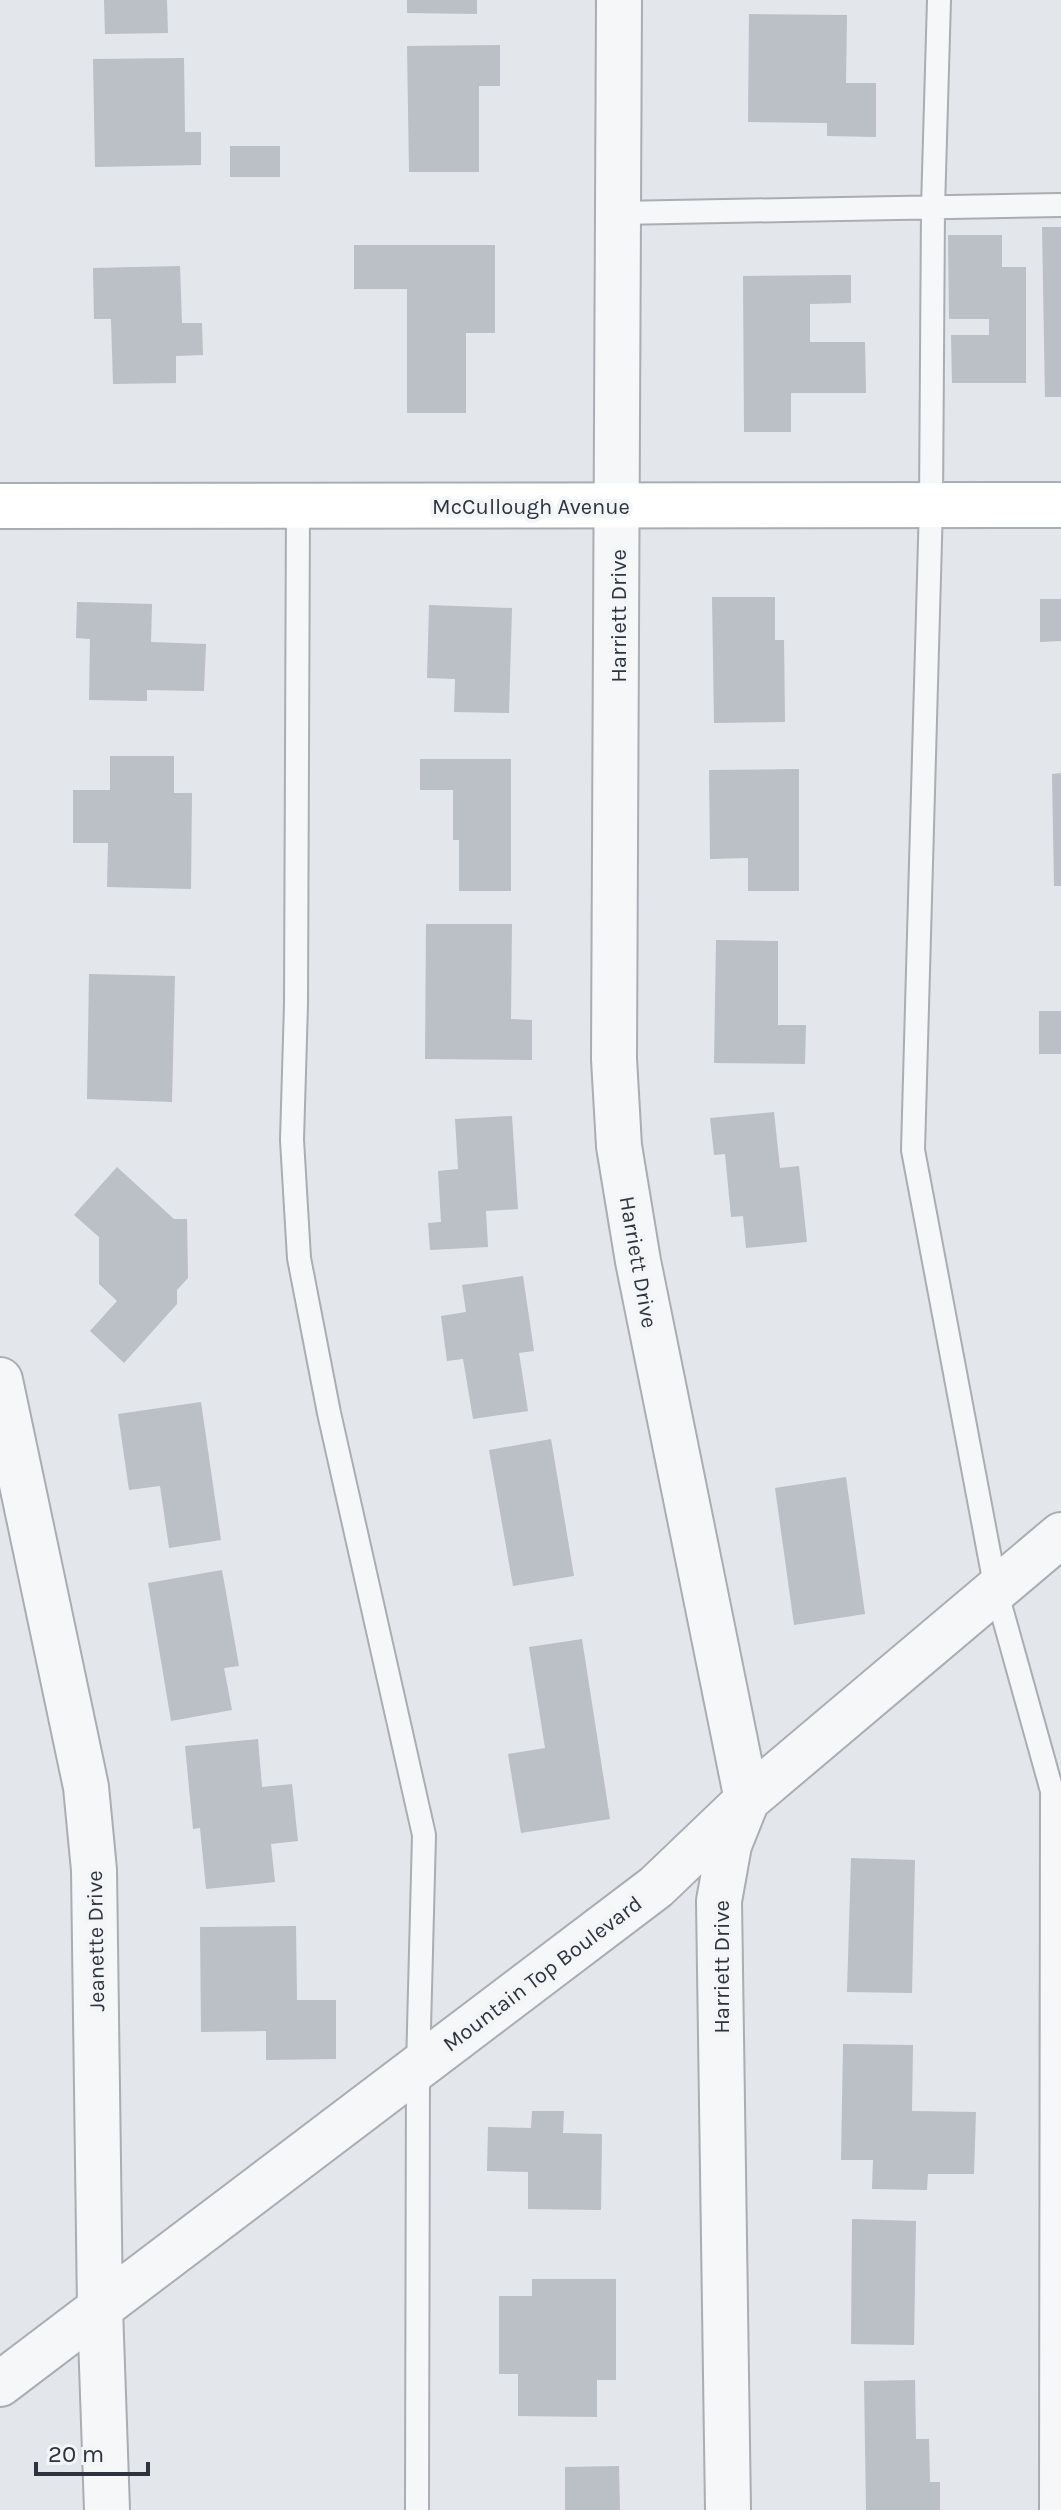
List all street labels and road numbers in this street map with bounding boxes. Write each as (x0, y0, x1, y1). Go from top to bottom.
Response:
street label: McCullough Avenue (432, 494, 630, 520)
street label: Harriett Drive (606, 549, 632, 683)
street label: Harriett Drive (614, 1194, 662, 1330)
street label: Jeanette Drive (82, 1870, 110, 2012)
street label: Mountain Top Boulevard (438, 1890, 647, 2057)
street label: Harriett Drive (709, 1900, 735, 2034)

